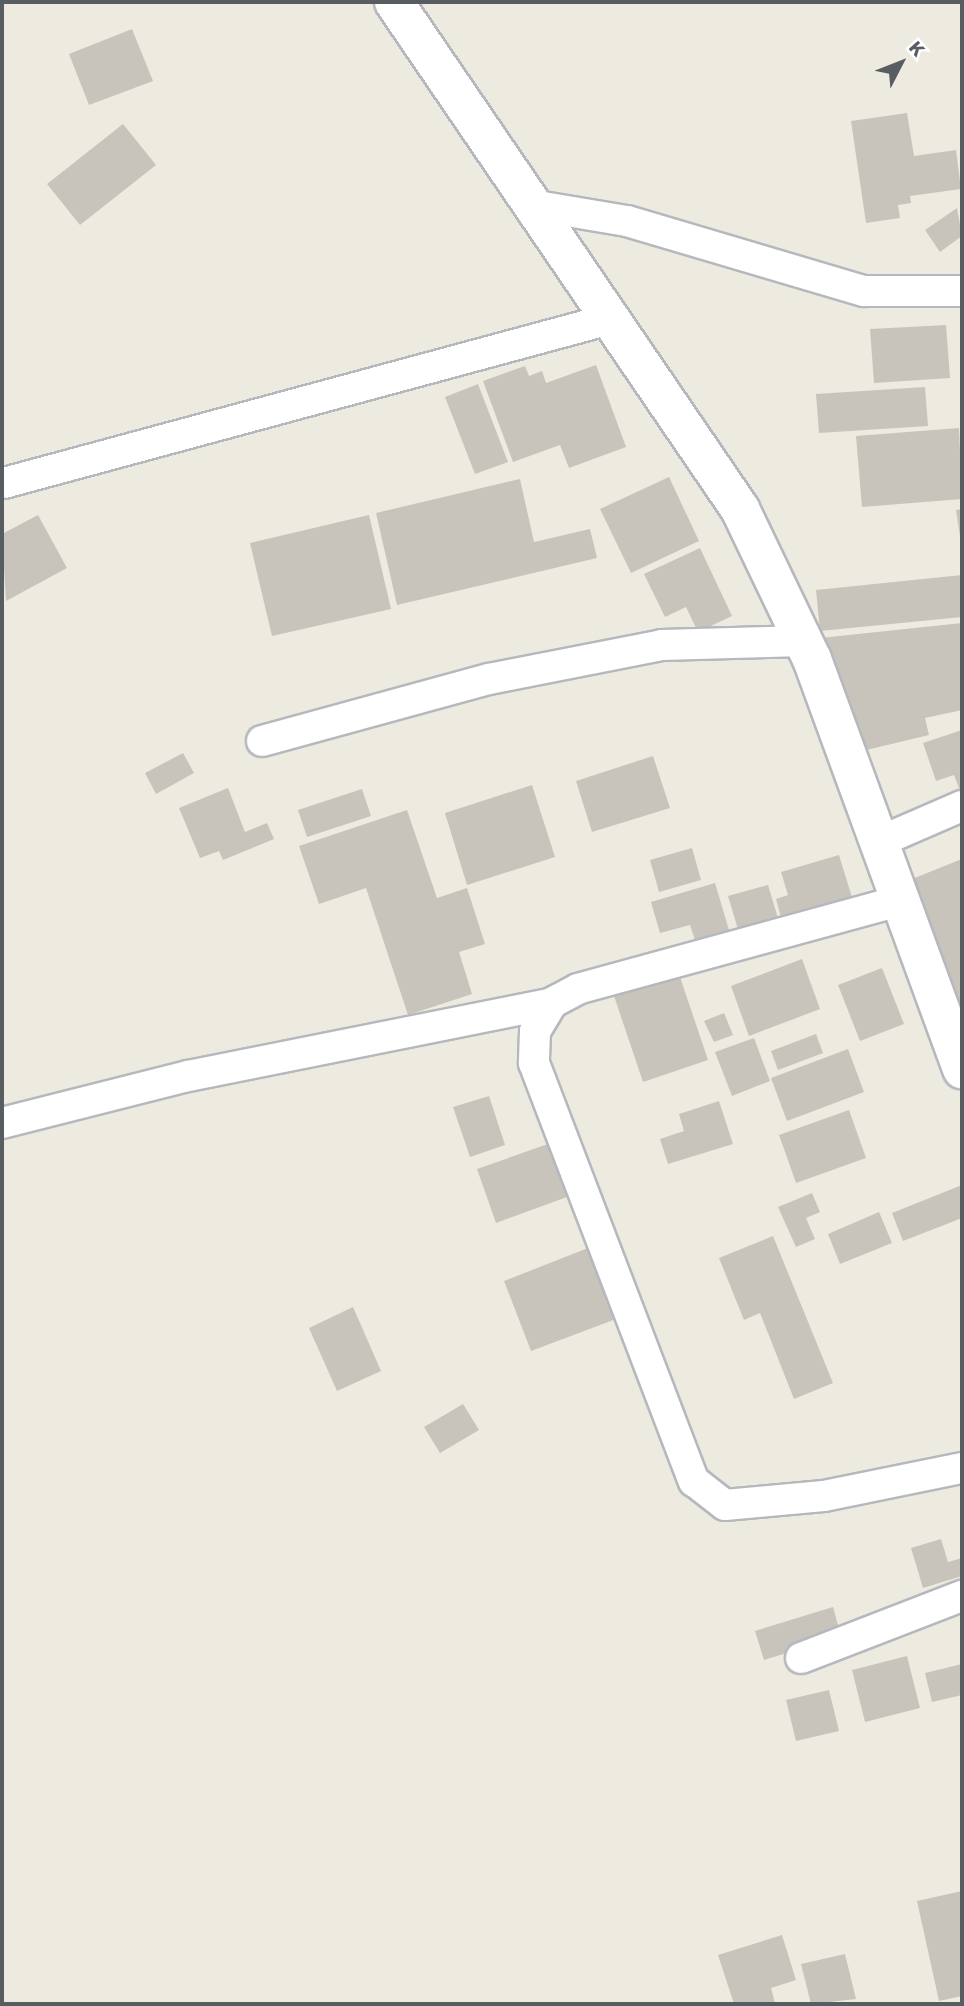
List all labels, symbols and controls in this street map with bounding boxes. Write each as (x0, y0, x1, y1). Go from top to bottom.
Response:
north arrow (866, 28, 936, 98)
text: K (904, 36, 930, 61)

